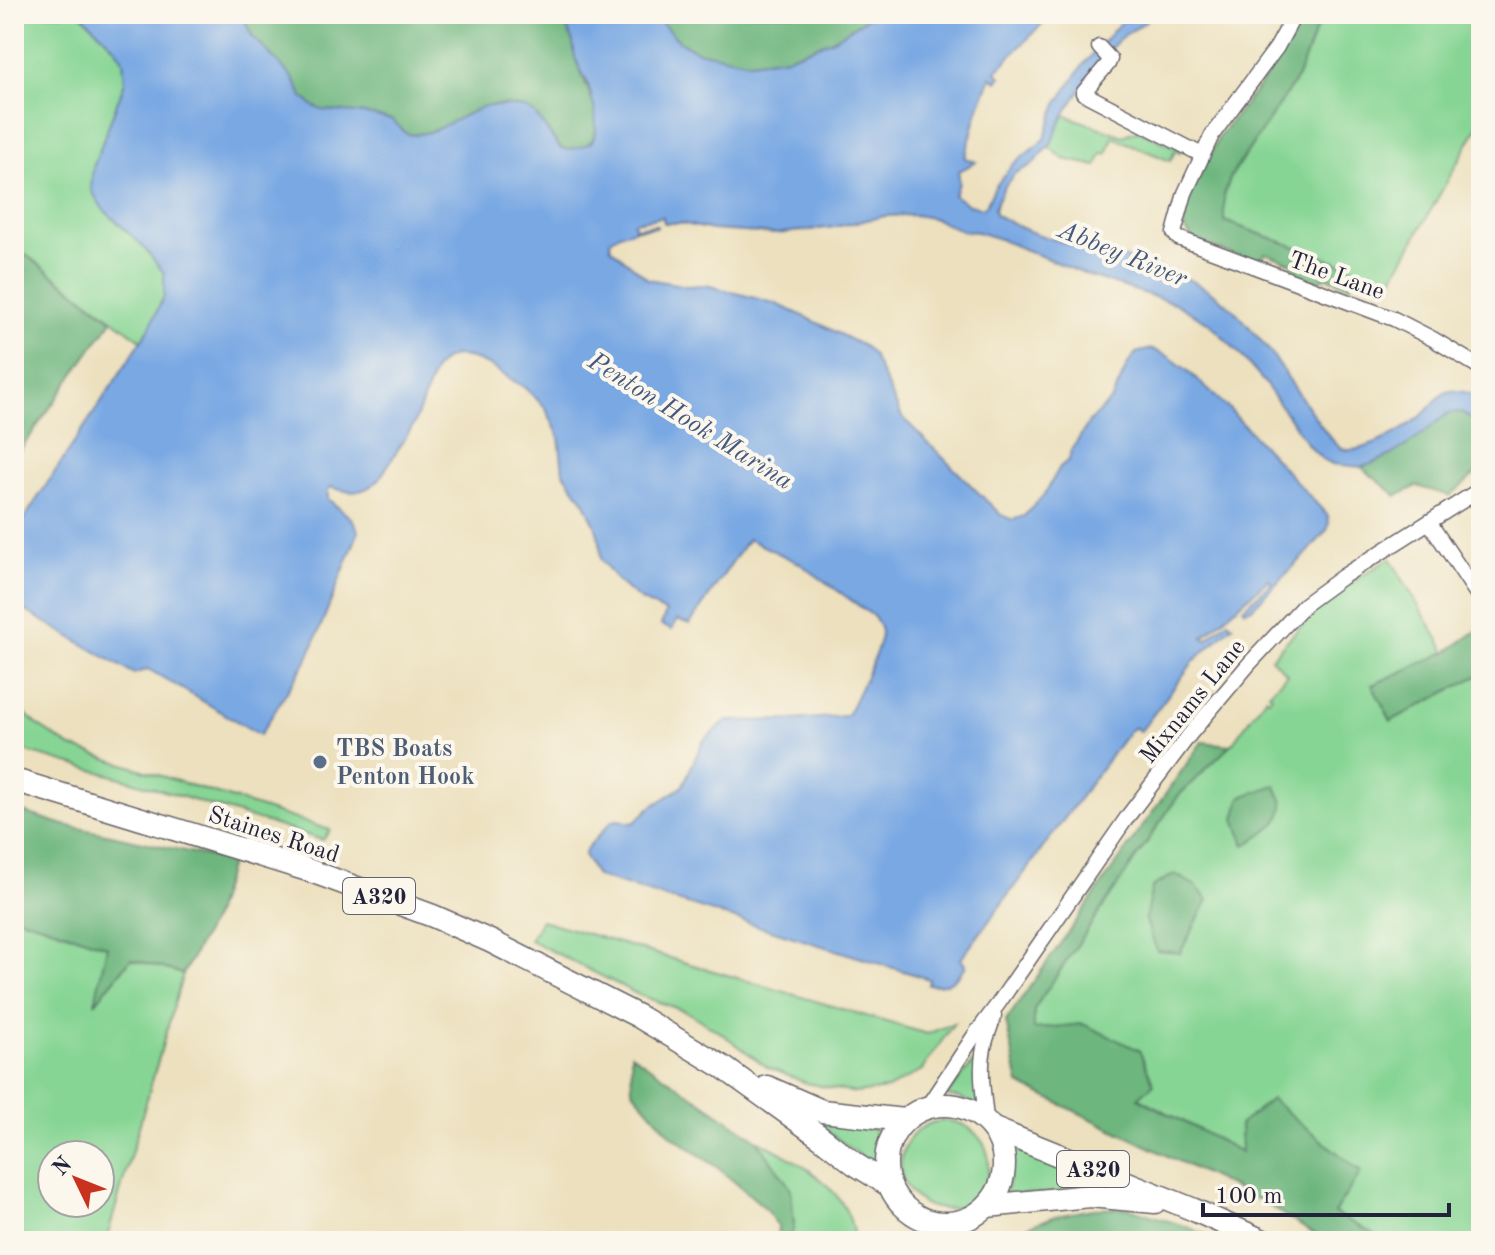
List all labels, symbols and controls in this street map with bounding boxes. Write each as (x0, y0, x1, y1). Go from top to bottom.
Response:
water label: Abbey River (1052, 216, 1191, 293)
street label: The Lane (1285, 249, 1387, 305)
water label: Penton Hook Marina (582, 348, 797, 495)
street label: Mixnams Lane (1136, 636, 1251, 769)
place label: TBS Boats Penton Hook (336, 738, 475, 790)
marker: TBS Boats Penton Hook (311, 753, 329, 771)
street label: Staines Road (205, 803, 342, 868)
road number: A320 (343, 878, 415, 914)
north arrow (36, 1139, 116, 1219)
road number: A320 (1057, 1151, 1129, 1187)
text: N (49, 1153, 77, 1180)
scale bar (1203, 1167, 1449, 1217)
text: 100 m (1215, 1185, 1283, 1209)

